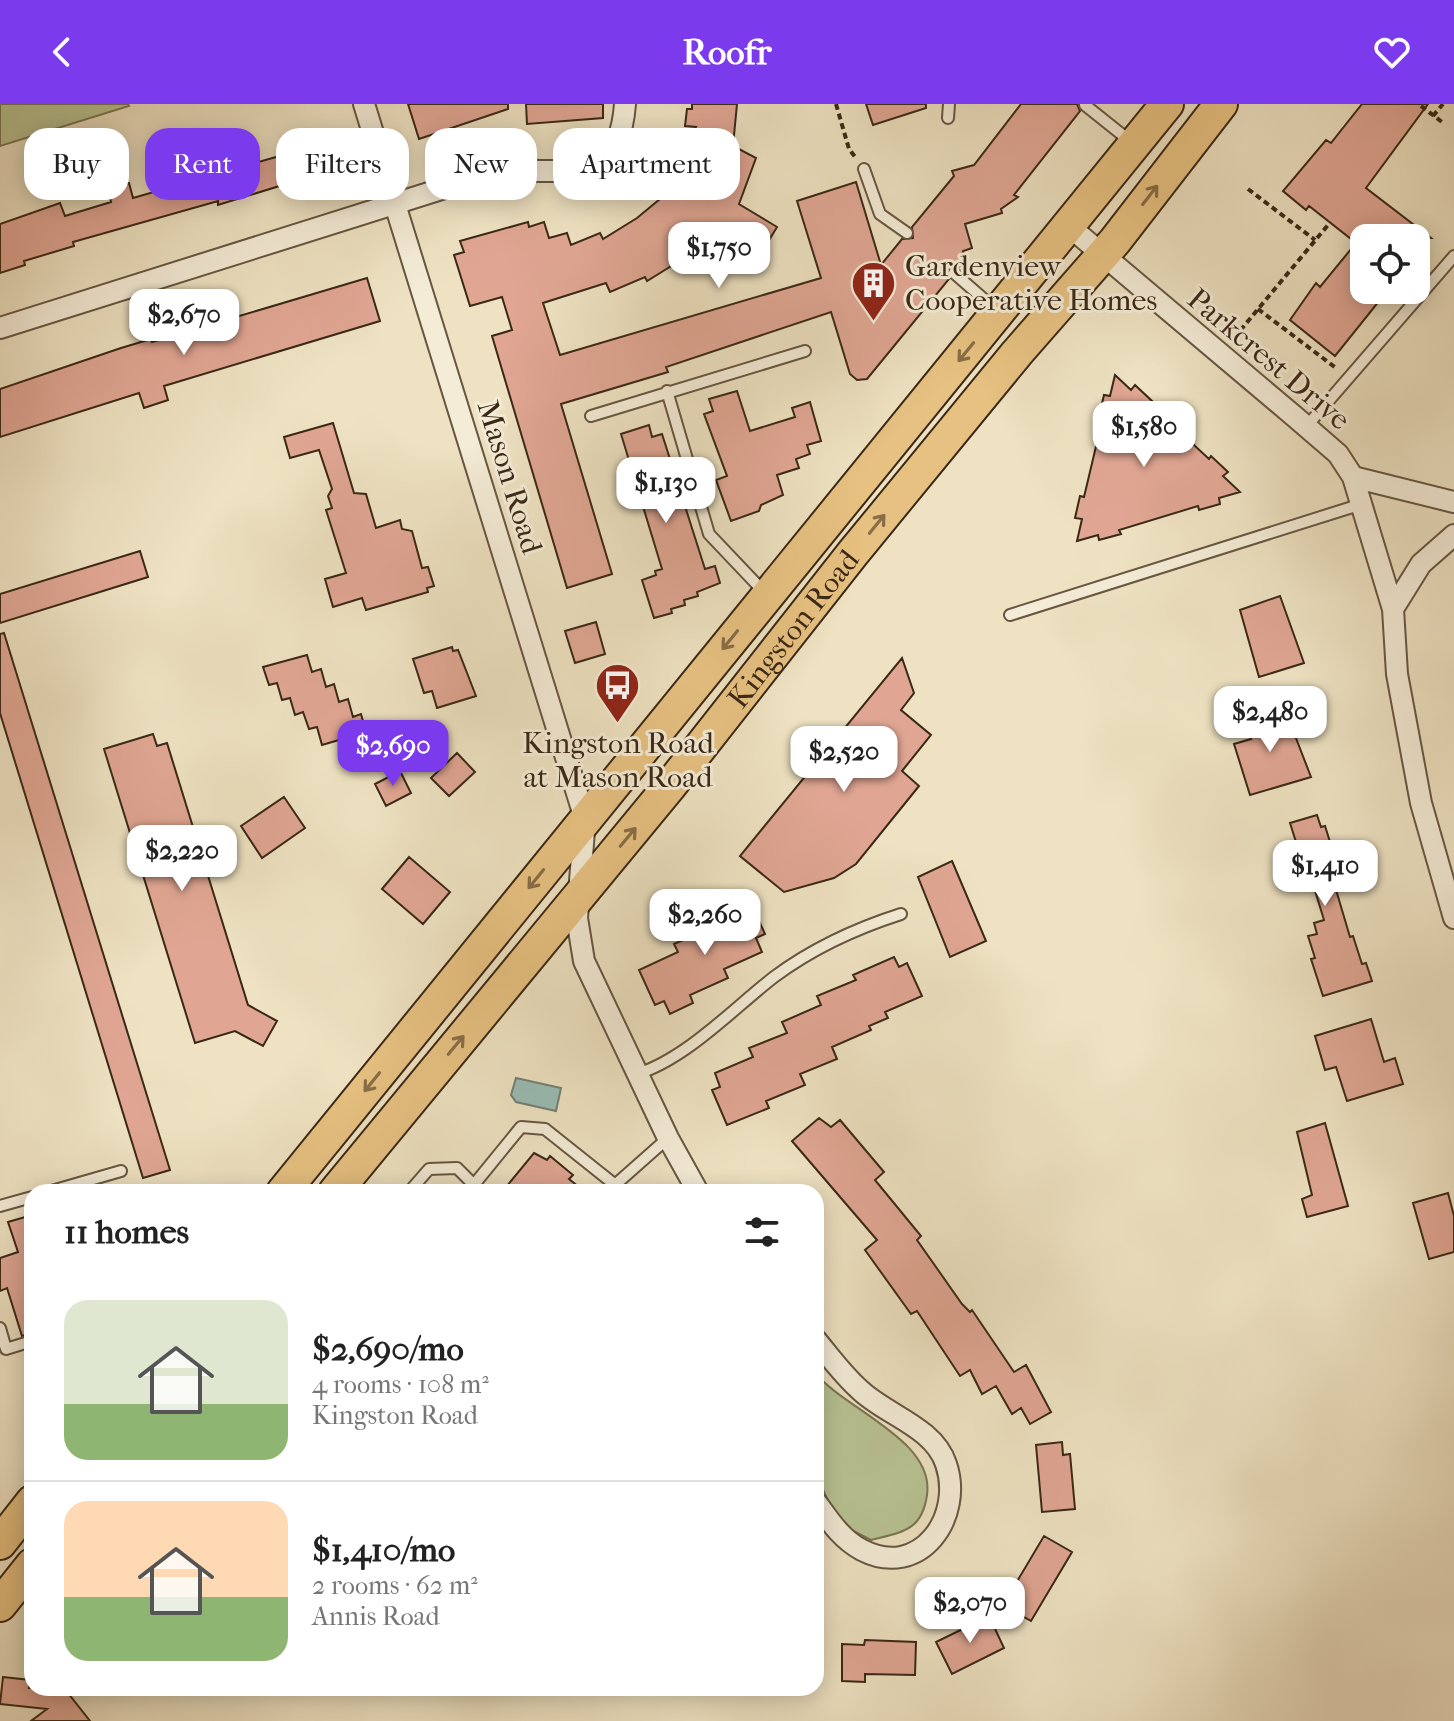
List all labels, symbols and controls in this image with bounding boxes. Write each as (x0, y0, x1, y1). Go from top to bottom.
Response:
icon: back (40, 30, 84, 74)
icon: heart (1370, 30, 1414, 74)
text: Roofr (682, 31, 772, 73)
chip: Buy (24, 128, 129, 200)
chip: Rent (145, 128, 260, 200)
chip: Filters (276, 128, 409, 200)
chip: New (425, 128, 537, 200)
chip: Apartment (553, 128, 740, 200)
one-way arrow (1142, 185, 1159, 207)
pin: $1,750 (654, 222, 784, 290)
map controls (1350, 224, 1430, 304)
button: locate (1350, 224, 1430, 304)
text: $1,750 (686, 232, 752, 263)
place label: Gardenview Cooperative Homes (905, 249, 1157, 318)
building icon: Gardenview Cooperative Homes (850, 259, 898, 322)
street label: Parkcrest Drive (1180, 281, 1357, 438)
pin: $2,670 (119, 289, 249, 357)
text: $2,670 (147, 299, 221, 330)
one-way arrow (957, 341, 975, 361)
street label: Mason Road (470, 396, 550, 558)
pin: $1,580 (1079, 401, 1209, 469)
text: $1,580 (1111, 411, 1177, 442)
pin: $1,130 (601, 457, 731, 525)
text: $1,130 (634, 467, 698, 498)
one-way arrow (868, 514, 886, 535)
street label: Kingston Road (721, 543, 867, 715)
one-way arrow (721, 629, 739, 649)
bus stop icon: Kingston Road at Mason Road (594, 661, 642, 724)
pin: $2,480 (1205, 686, 1335, 754)
text: $2,480 (1232, 696, 1308, 727)
pin: $2,690 (328, 720, 458, 788)
place label: Kingston Road at Mason Road (522, 726, 714, 795)
pin: $2,520 (779, 726, 909, 794)
text: $2,690 (356, 730, 430, 761)
text: $2,520 (809, 736, 879, 767)
pin: $2,220 (117, 825, 247, 893)
one-way arrow (619, 827, 637, 848)
text: $2,220 (145, 835, 219, 866)
pin: $1,410 (1260, 840, 1390, 908)
text: $1,410 (1291, 850, 1359, 881)
one-way arrow (527, 869, 545, 889)
pin: $2,260 (640, 889, 770, 957)
text: $2,260 (668, 899, 742, 930)
one-way arrow (447, 1035, 464, 1056)
one-way arrow (363, 1071, 381, 1092)
icon: filters (740, 1210, 784, 1254)
text: 11 homes (64, 1212, 189, 1252)
text: $2,690/mo (312, 1329, 464, 1369)
icon: home (128, 1332, 224, 1428)
text: 4 rooms · 108 m² (312, 1369, 489, 1400)
text: Kingston Road (312, 1400, 478, 1431)
text: $1,410/mo (312, 1530, 455, 1570)
icon: home (128, 1533, 224, 1629)
text: 2 rooms · 62 m² (312, 1570, 478, 1601)
pin: $2,070 (905, 1577, 1035, 1645)
text: $2,070 (933, 1587, 1007, 1618)
text: Annis Road (312, 1601, 440, 1632)

